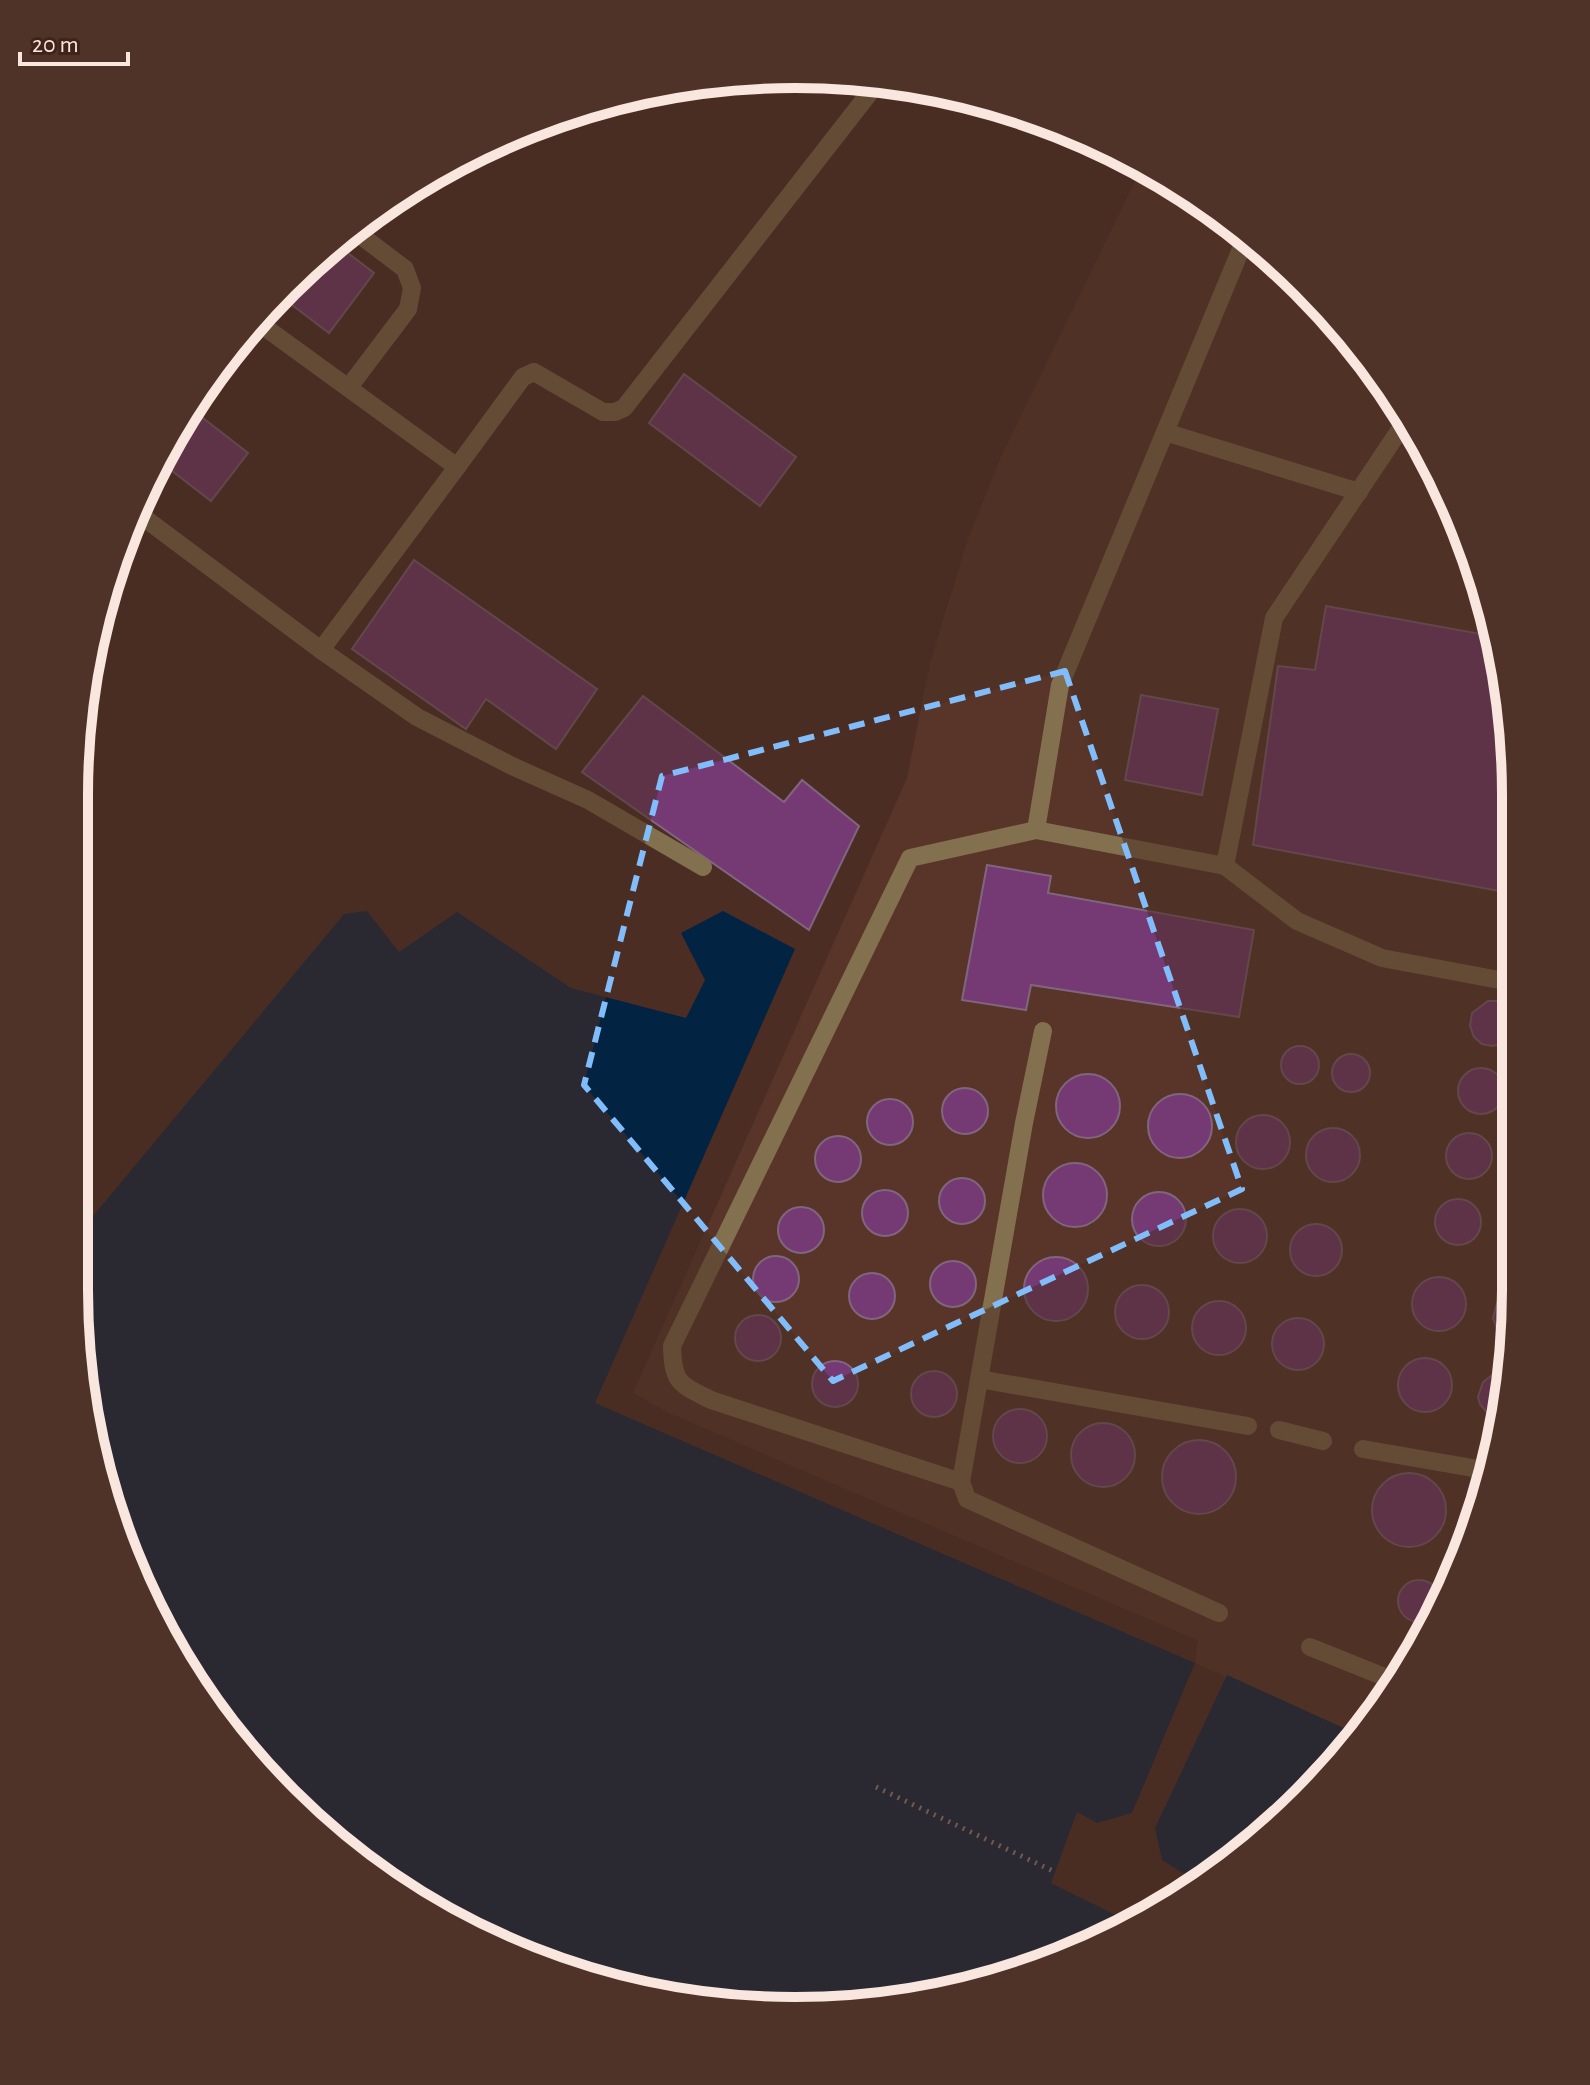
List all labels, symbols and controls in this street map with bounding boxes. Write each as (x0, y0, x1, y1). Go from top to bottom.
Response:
scale bar (20, 16, 128, 66)
text: 20 m (32, 33, 79, 57)

